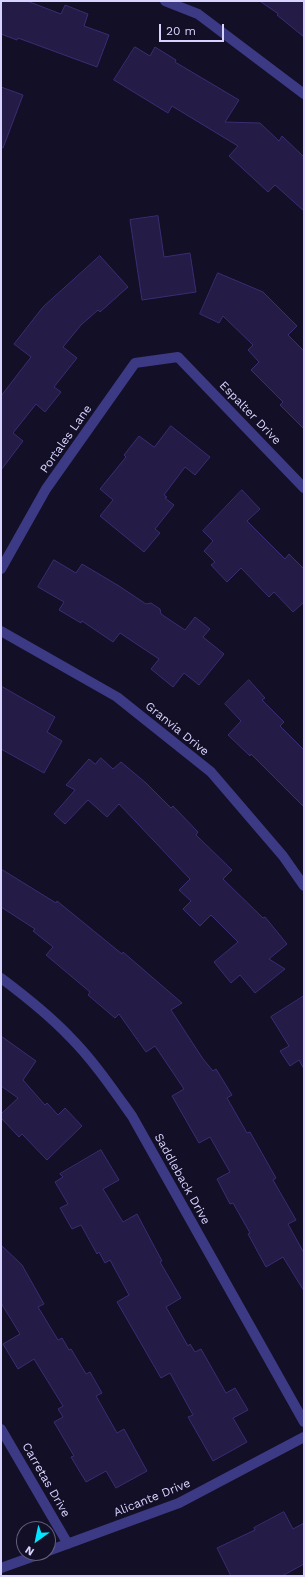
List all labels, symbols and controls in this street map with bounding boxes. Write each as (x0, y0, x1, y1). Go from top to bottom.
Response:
scale bar (161, 16, 226, 42)
text: 20 m (166, 24, 196, 38)
street label: Espalter Drive (216, 378, 284, 448)
street label: Portales Lane (37, 402, 95, 476)
street label: Granvia Drive (142, 699, 212, 759)
street label: Saddleback Drive (151, 1131, 213, 1227)
street label: Carretas Drive (19, 1440, 73, 1520)
street label: Alicante Drive (112, 1476, 192, 1520)
north arrow (16, 1521, 56, 1561)
text: N (23, 1543, 37, 1558)

